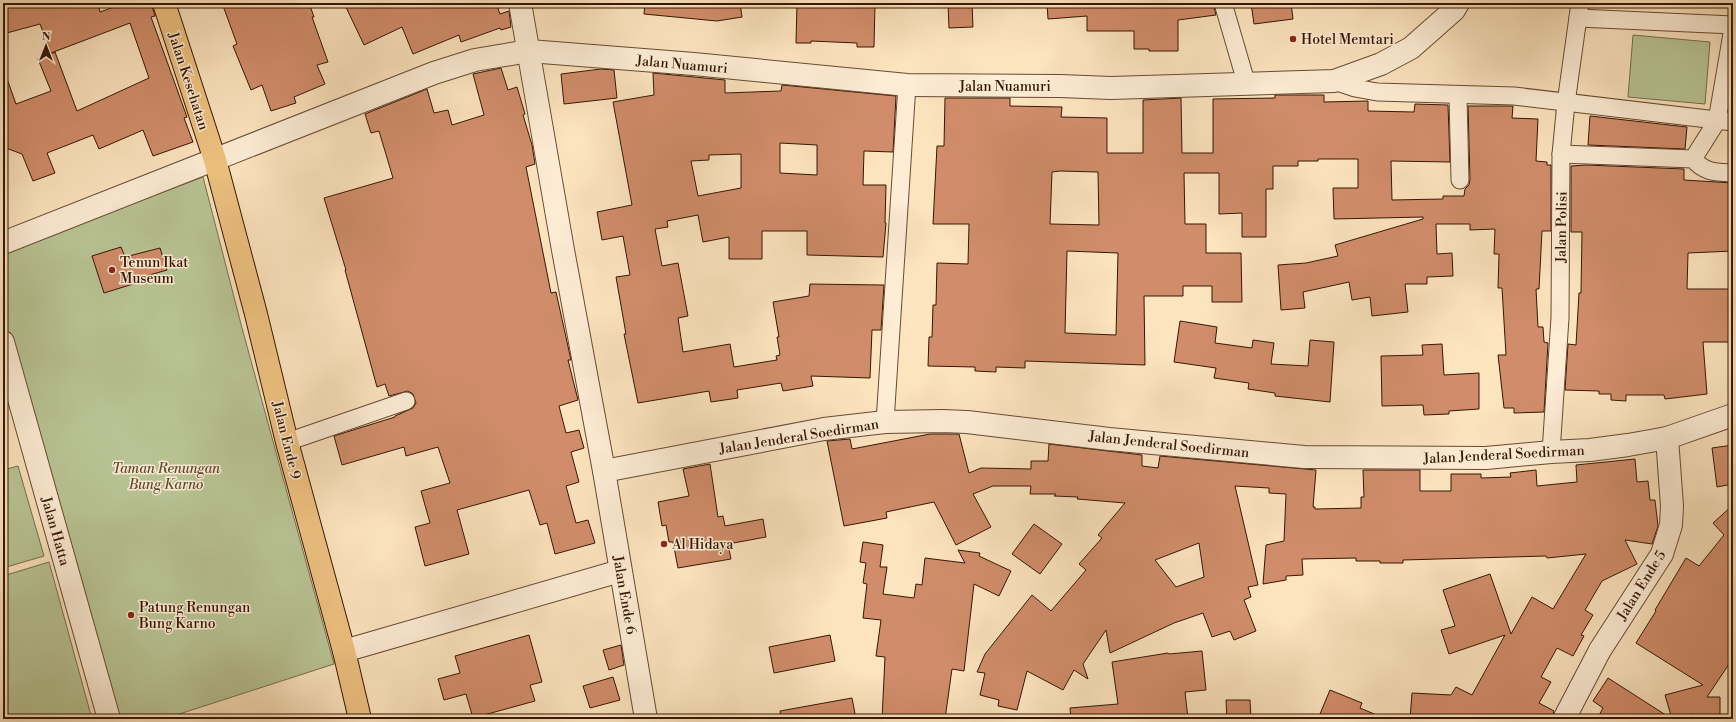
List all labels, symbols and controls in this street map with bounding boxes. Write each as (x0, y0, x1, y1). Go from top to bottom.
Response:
north arrow (26, 26, 66, 66)
street label: Jalan Kesehatan (163, 29, 213, 133)
text: N (42, 30, 51, 44)
place label: Hotel Memtari (1301, 31, 1394, 49)
marker: Hotel Memtari (1288, 34, 1298, 44)
street label: Jalan Nuamuri (634, 52, 729, 78)
street label: Jalan Nuamuri (958, 78, 1051, 96)
street label: Jalan Polisi (1552, 191, 1572, 264)
place label: Tenun Ikat Museum (120, 254, 188, 288)
marker: Tenun Ikat Museum (107, 265, 117, 275)
street label: Jalan Ende 9 (267, 398, 304, 481)
street label: Jalan Jenderal Soedirman (717, 415, 881, 459)
street label: Jalan Jenderal Soedirman (1087, 427, 1251, 462)
street label: Jalan Jenderal Soedirman (1422, 442, 1586, 468)
park label: Taman Renungan Bung Karno (112, 460, 220, 494)
street label: Jalan Hatta (36, 494, 74, 569)
place label: Al Hidaya (671, 536, 734, 554)
marker: Al Hidaya (659, 539, 669, 549)
street label: Jalan Ende 5 (1613, 547, 1671, 625)
street label: Jalan Ende 6 (608, 553, 640, 637)
place label: Patung Renungan Bung Karno (138, 599, 251, 633)
marker: Patung Renungan Bung Karno (126, 610, 136, 620)

